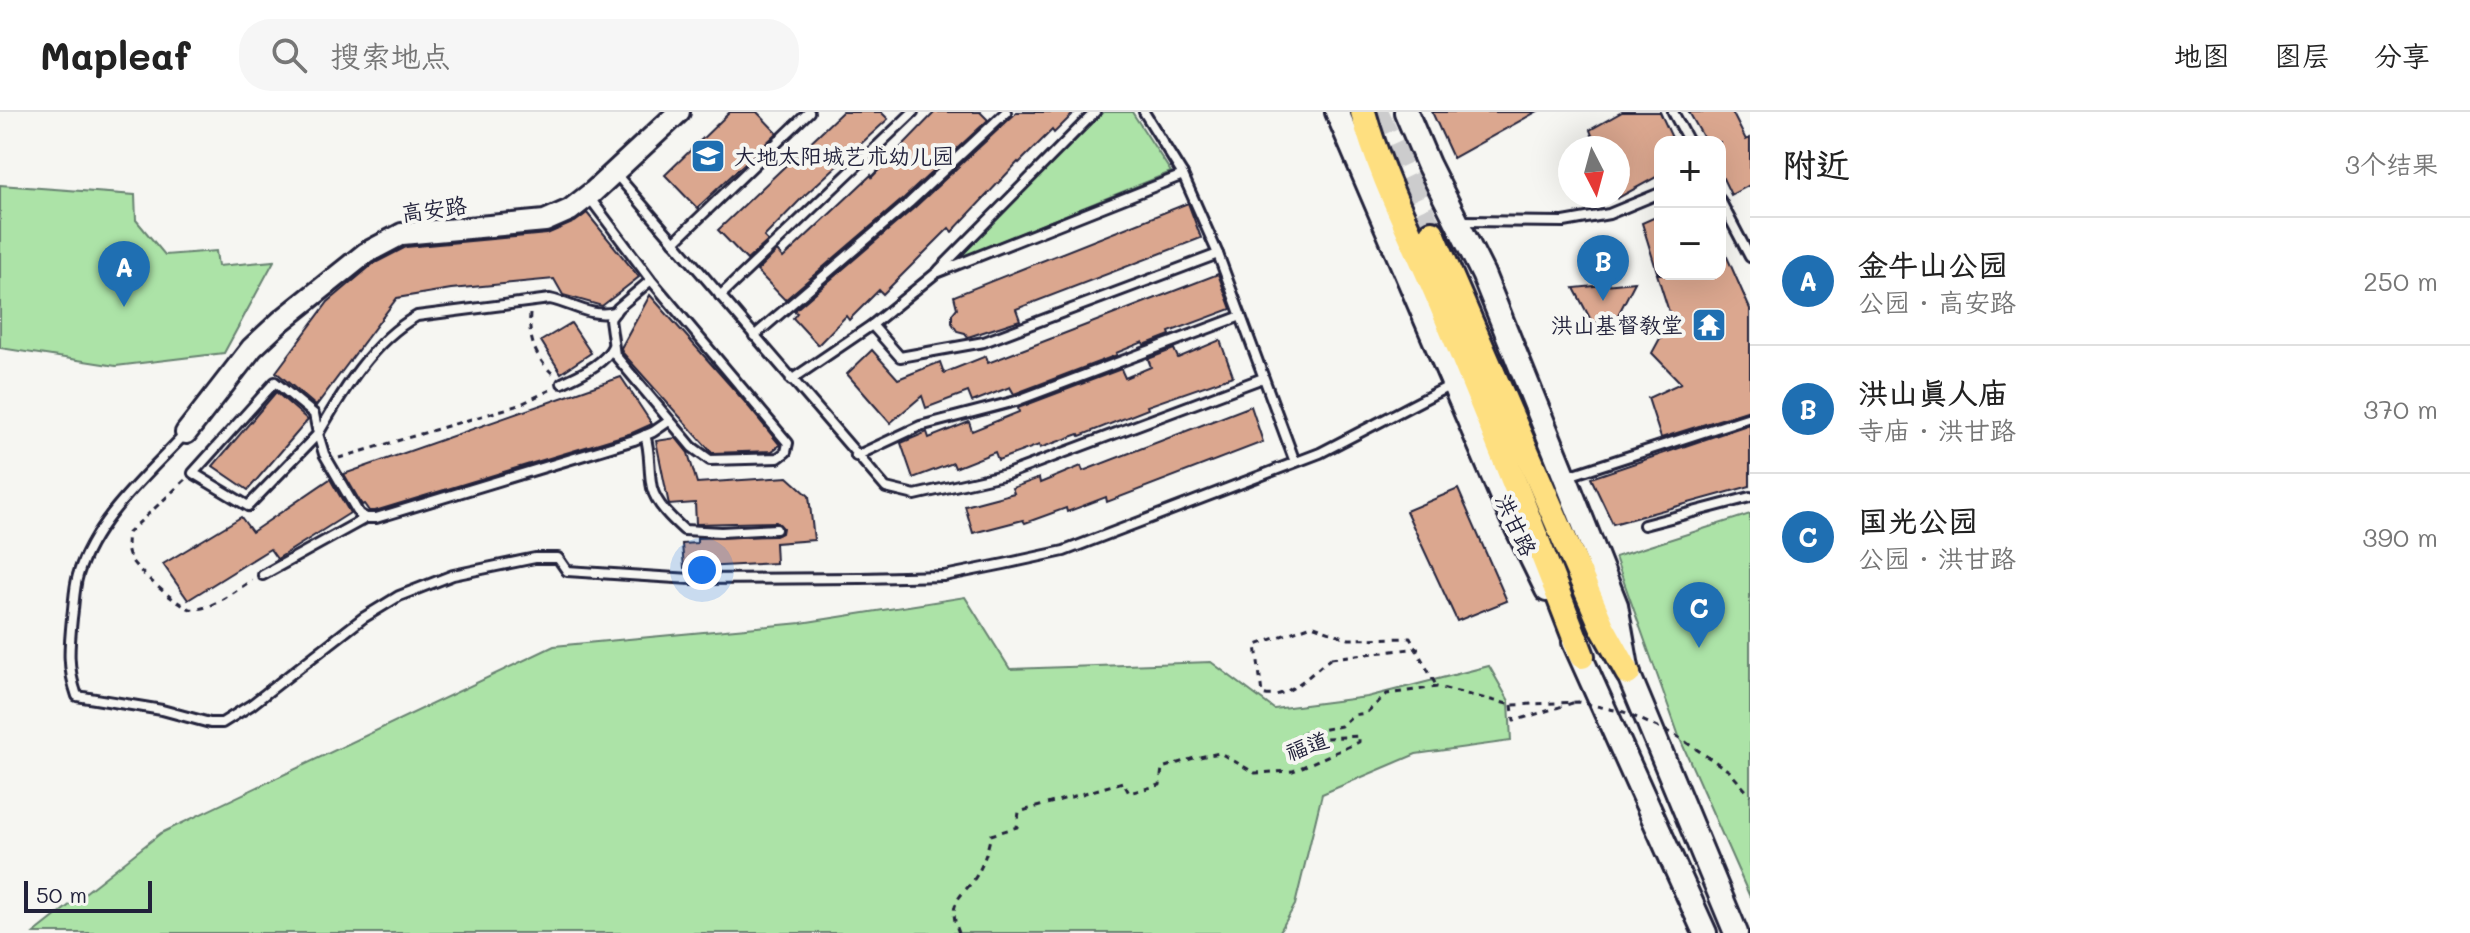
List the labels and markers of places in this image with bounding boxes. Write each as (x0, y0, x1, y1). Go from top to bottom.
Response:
school or university icon: 大地太阳城艺术幼儿园 (689, 137, 727, 175)
place label: 大地太阳城艺术幼儿园 (734, 141, 954, 170)
pin: B (1577, 235, 1629, 301)
pin: A (98, 241, 150, 307)
temple icon: 洪山基督教堂 (1690, 306, 1728, 344)
place label: 洪山基督教堂 (1551, 310, 1683, 339)
pin: C (1673, 582, 1725, 648)

